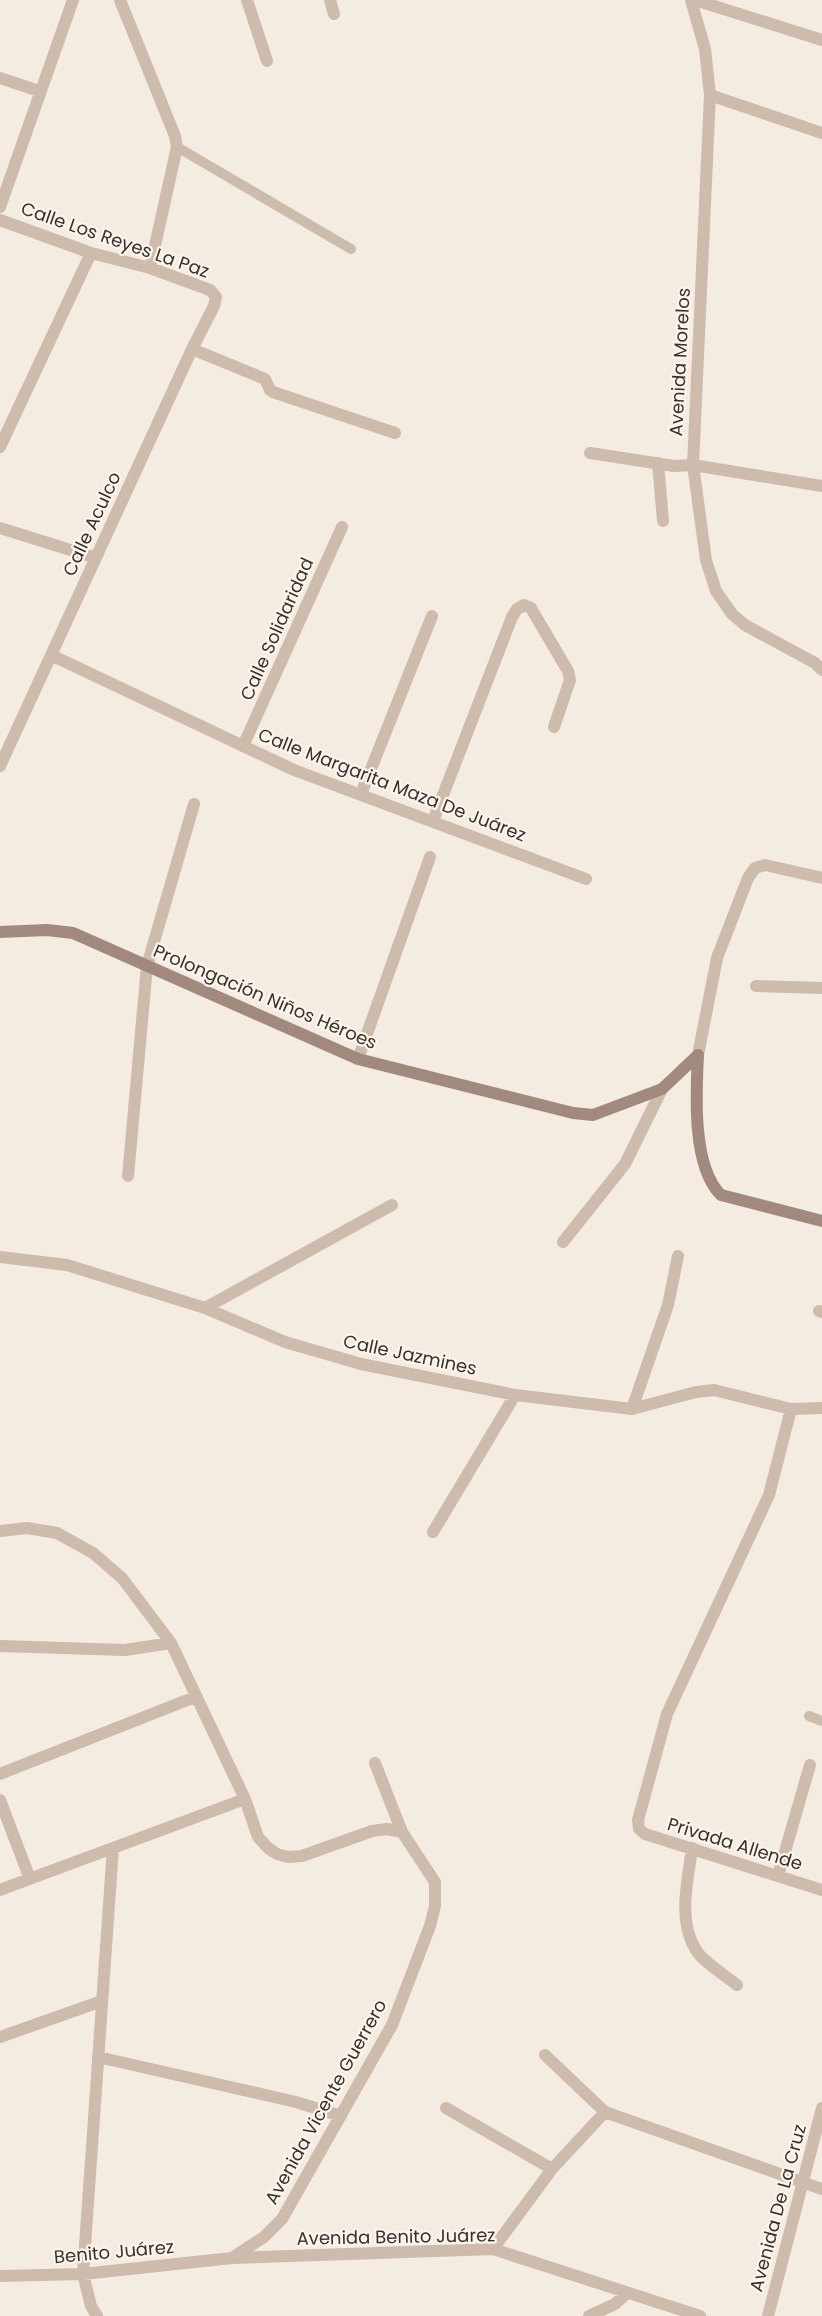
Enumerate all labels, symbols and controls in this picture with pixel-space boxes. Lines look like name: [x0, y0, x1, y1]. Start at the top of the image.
street label: Calle Los Reyes La Paz: [18, 196, 213, 283]
street label: Avenida Morelos: [663, 287, 696, 437]
street label: Calle Aculco: [56, 468, 127, 580]
street label: Calle Solidaridad: [234, 553, 319, 704]
street label: Calle Margarita Maza De Juárez: [255, 722, 530, 847]
street label: Prolongación Niños Héroes: [150, 938, 381, 1055]
street label: Calle Jazmines: [341, 1328, 479, 1381]
street label: Privada Allende: [665, 1811, 806, 1876]
street label: Avenida Vicente Guerrero: [259, 1995, 392, 2209]
street label: Avenida De La Cruz: [743, 2121, 812, 2294]
street label: Avenida Benito Juárez: [296, 2222, 496, 2251]
street label: Benito Juárez: [53, 2234, 175, 2269]

